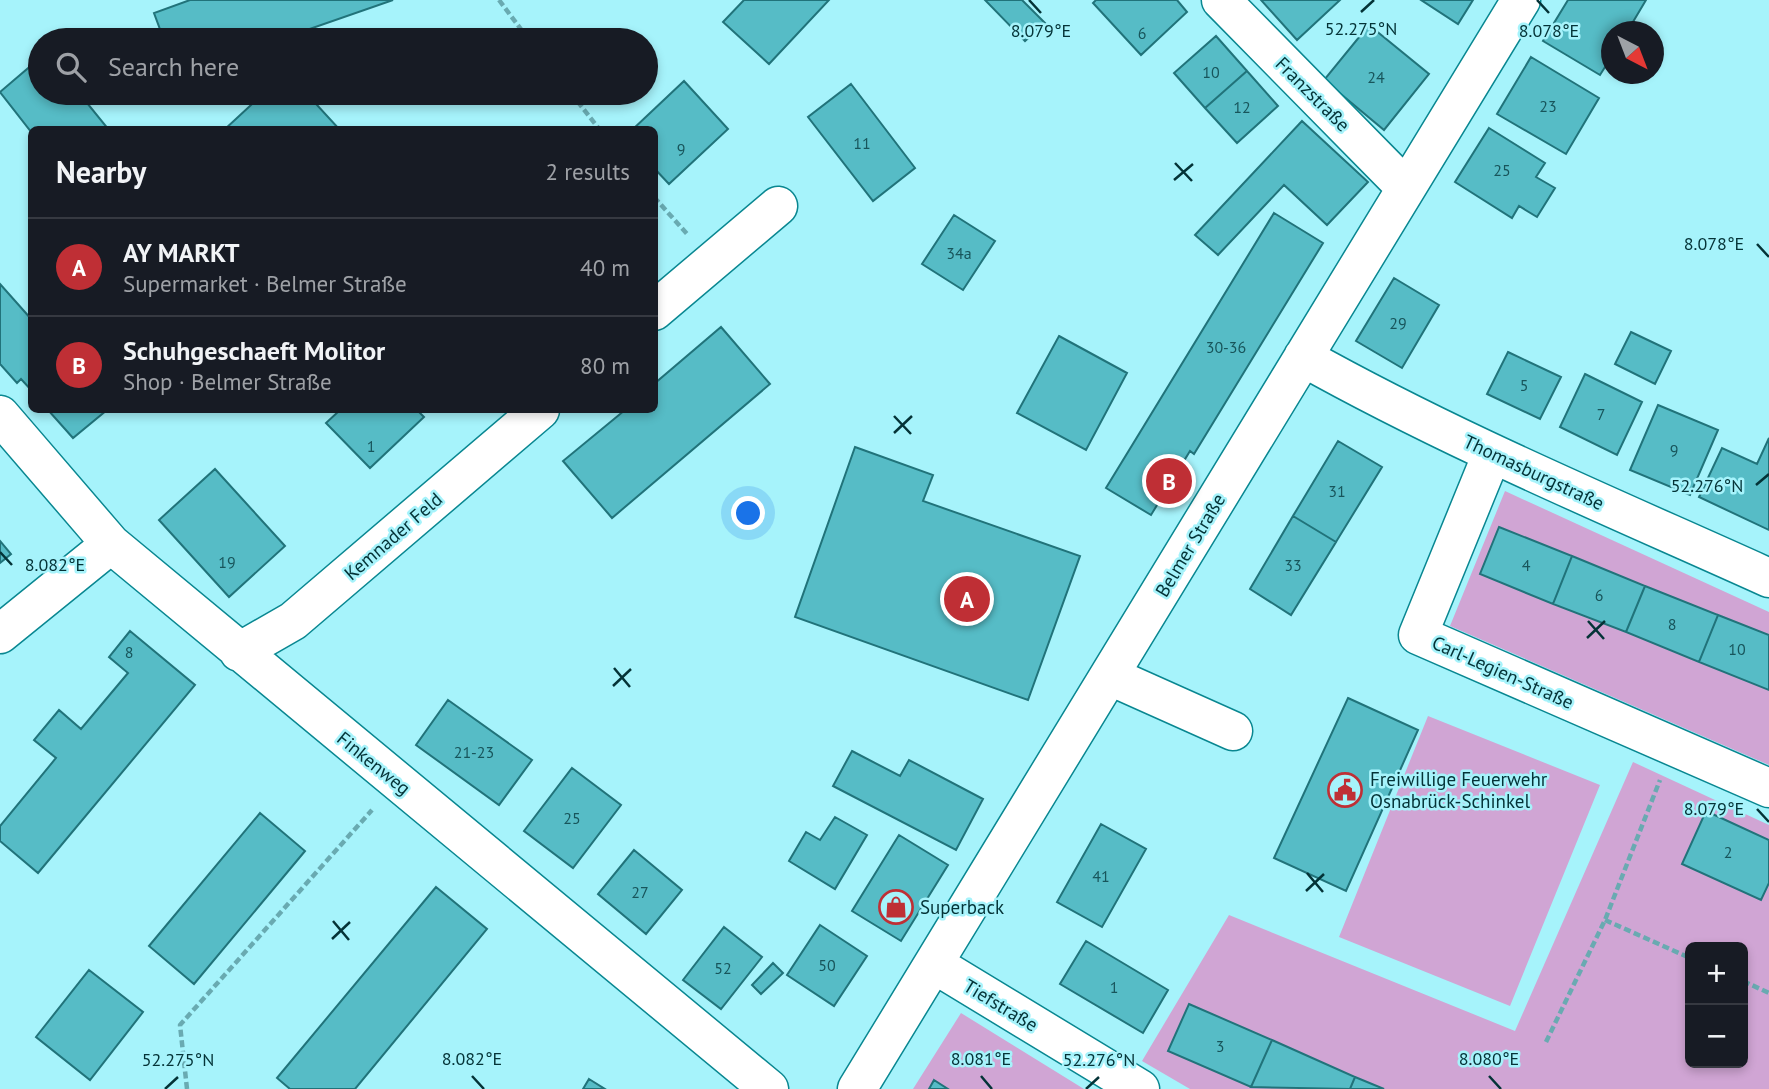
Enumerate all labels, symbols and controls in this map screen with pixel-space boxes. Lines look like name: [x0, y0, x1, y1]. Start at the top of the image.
text: 52.275°N: [1325, 17, 1397, 40]
text: 8.079°E: [1011, 19, 1071, 42]
text: 8.078°E: [1519, 19, 1579, 42]
north arrow: [1601, 21, 1664, 84]
house number: 6: [1138, 23, 1146, 43]
search box: [28, 28, 658, 105]
icon: search: [52, 48, 90, 86]
text: Search here: [108, 50, 239, 83]
street label: Franzstraße: [1271, 52, 1355, 136]
house number: 10: [1202, 62, 1220, 82]
house number: 24: [1367, 67, 1385, 87]
house number: 23: [1539, 96, 1557, 116]
house number: 12: [1233, 97, 1251, 117]
house number: 11: [853, 133, 871, 153]
house number: 9: [677, 139, 685, 159]
text: Nearby: [56, 152, 146, 191]
text: 2 results: [546, 157, 630, 186]
house number: 25: [1493, 160, 1511, 180]
text: 8.078°E: [1684, 232, 1744, 255]
text: AY MARKT: [123, 236, 240, 269]
house number: 34a: [946, 243, 972, 263]
text: A: [72, 253, 86, 282]
text: 40 m: [580, 253, 630, 282]
text: Supermarket · Belmer Straße: [123, 269, 407, 298]
house number: 29: [1389, 313, 1407, 333]
text: Schuhgeschaeft Molitor: [123, 334, 385, 367]
house number: 30-36: [1206, 337, 1246, 357]
text: B: [72, 351, 86, 380]
text: 80 m: [580, 351, 630, 380]
text: Shop · Belmer Straße: [123, 367, 332, 396]
house number: 5: [1520, 375, 1528, 395]
house number: 7: [1597, 404, 1605, 424]
street label: Thomasburgstraße: [1460, 429, 1608, 515]
house number: 1: [367, 436, 375, 456]
house number: 9: [1670, 440, 1678, 460]
pin: B: [1146, 455, 1192, 507]
text: 52.276°N: [1671, 474, 1743, 497]
house number: 31: [1328, 481, 1346, 501]
street label: Kemnader Feld: [339, 487, 447, 585]
street label: Belmer Straße: [1150, 489, 1230, 601]
your location: [731, 496, 765, 530]
house number: 19: [218, 552, 236, 572]
text: 8.082°E: [25, 553, 85, 576]
house number: 33: [1284, 555, 1302, 575]
house number: 4: [1522, 555, 1531, 575]
pin: A: [944, 573, 990, 625]
house number: 6: [1595, 585, 1603, 605]
house number: 8: [1668, 614, 1676, 634]
street label: Carl-Legien-Straße: [1428, 630, 1578, 714]
house number: 10: [1728, 639, 1746, 659]
house number: 8: [125, 642, 133, 662]
street label: Finkenweg: [332, 726, 416, 800]
house number: 21-23: [454, 742, 494, 762]
place label: Freiwillige Feuerwehr Osnabrück-Schinkel: [1370, 767, 1548, 813]
public building icon: Freiwillige Feuerwehr Osnabrück-Schinkel: [1326, 771, 1364, 809]
text: 8.079°E: [1684, 797, 1744, 820]
house number: 25: [563, 808, 581, 828]
house number: 2: [1724, 842, 1732, 862]
house number: 41: [1092, 866, 1110, 886]
house number: 27: [631, 882, 649, 902]
shop icon: Superback: [877, 888, 915, 926]
place label: Superback: [920, 895, 1004, 919]
map controls: [1685, 942, 1748, 1068]
button: +: [1685, 942, 1748, 1005]
house number: 50: [818, 955, 836, 975]
house number: 52: [714, 958, 732, 978]
street label: Tiefstraße: [959, 973, 1043, 1037]
house number: 1: [1110, 977, 1118, 997]
button: −: [1685, 1005, 1748, 1068]
house number: 3: [1216, 1036, 1224, 1056]
text: 8.082°E: [442, 1047, 502, 1070]
text: 8.081°E: [951, 1047, 1011, 1070]
text: 8.080°E: [1459, 1047, 1519, 1070]
text: 52.275°N: [142, 1048, 214, 1071]
text: 52.276°N: [1063, 1048, 1135, 1071]

